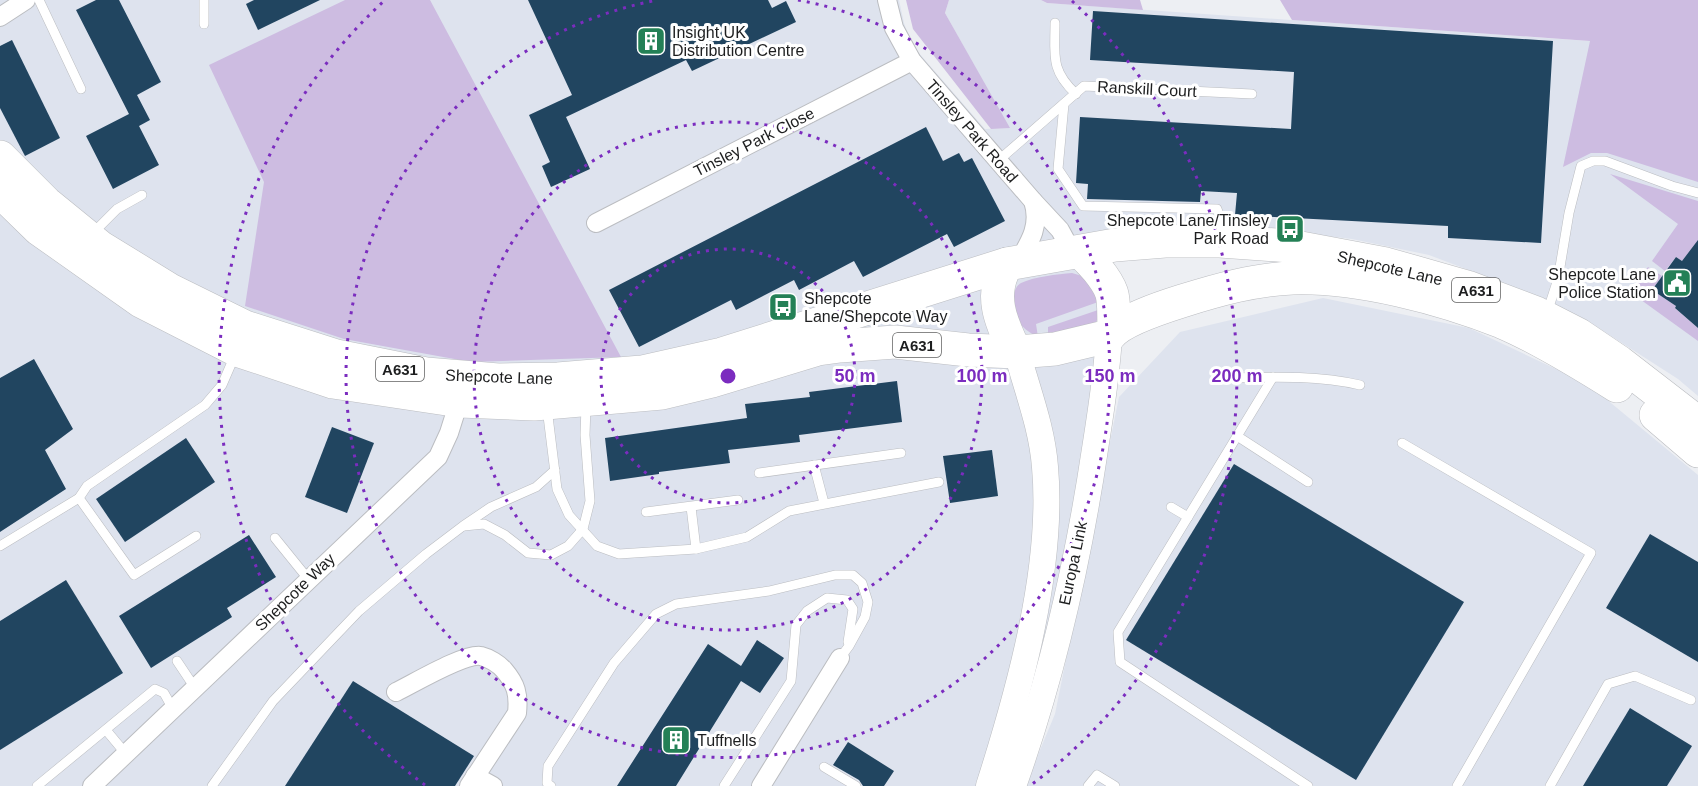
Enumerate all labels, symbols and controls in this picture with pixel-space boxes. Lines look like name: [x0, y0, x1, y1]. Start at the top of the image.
place label: Insight UK Distribution Centre: [672, 24, 805, 59]
building icon: Insight UK Distribution Centre: [635, 25, 667, 57]
street label: Tinsley Park Road: [923, 76, 1021, 186]
street label: Ranskill Court: [1097, 78, 1198, 100]
street label: Tinsley Park Close: [691, 104, 817, 180]
place label: Shepcote Lane/Tinsley Park Road: [1107, 212, 1269, 247]
bus stop icon: Shepcote Lane/Tinsley Park Road: [1274, 213, 1306, 245]
street label: Shepcote Lane: [1336, 248, 1444, 288]
place label: Shepcote Lane Police Station: [1548, 266, 1656, 301]
public building icon: Shepcote Lane Police Station: [1661, 267, 1693, 299]
road number: A631: [1452, 278, 1500, 302]
place label: Shepcote Lane/Shepcote Way: [804, 290, 948, 325]
bus stop icon: Shepcote Lane/Shepcote Way: [767, 291, 799, 323]
road number: A631: [893, 333, 941, 357]
road number: A631: [376, 357, 424, 381]
centre of rings: [718, 366, 738, 386]
text: 50 m: [834, 366, 876, 386]
text: 100 m: [956, 366, 1008, 386]
text: 150 m: [1084, 366, 1136, 386]
text: 200 m: [1211, 366, 1263, 386]
street label: Shepcote Lane: [445, 367, 553, 387]
street label: Europa Link: [1056, 518, 1090, 607]
street label: Shepcote Way: [252, 550, 338, 634]
building icon: Tuffnells: [660, 724, 692, 756]
place label: Tuffnells: [697, 732, 757, 749]

